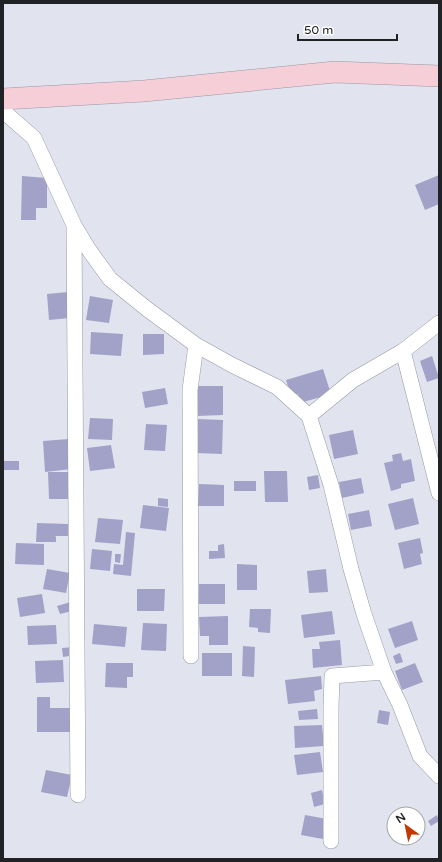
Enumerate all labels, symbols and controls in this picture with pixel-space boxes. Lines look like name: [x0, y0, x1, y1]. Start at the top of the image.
scale bar: [298, 16, 397, 42]
text: 50 m: [304, 23, 333, 37]
north arrow: [386, 806, 426, 846]
text: N: [394, 810, 408, 826]

